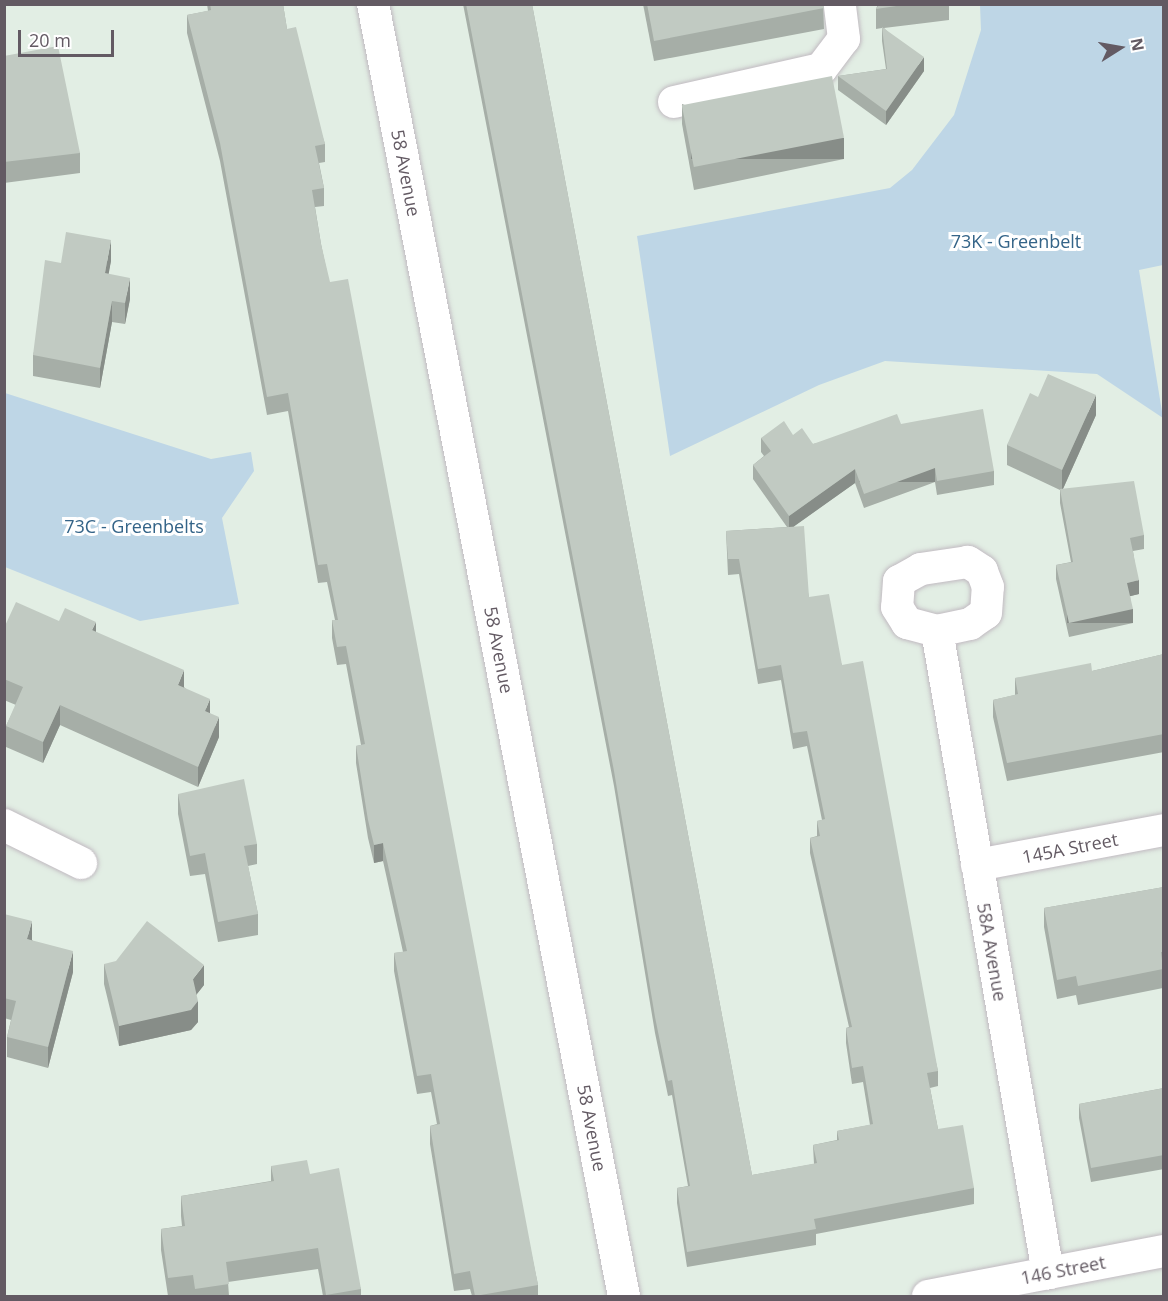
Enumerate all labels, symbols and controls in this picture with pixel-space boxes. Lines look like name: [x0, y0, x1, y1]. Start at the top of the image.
scale bar: [21, 18, 117, 56]
north arrow: [1090, 18, 1150, 78]
text: 20 m: [29, 28, 71, 52]
text: N: [1126, 36, 1150, 53]
street label: 58 Avenue: [387, 128, 425, 218]
park label: 73K - Greenbelt: [951, 230, 1081, 252]
park label: 73C - Greenbelts: [64, 515, 204, 537]
street label: 58 Avenue: [480, 605, 518, 695]
street label: 145A Street: [1020, 828, 1120, 868]
street label: 58A Avenue: [973, 901, 1011, 1003]
street label: 58 Avenue: [573, 1083, 611, 1173]
street label: 146 Street: [1019, 1251, 1107, 1289]

